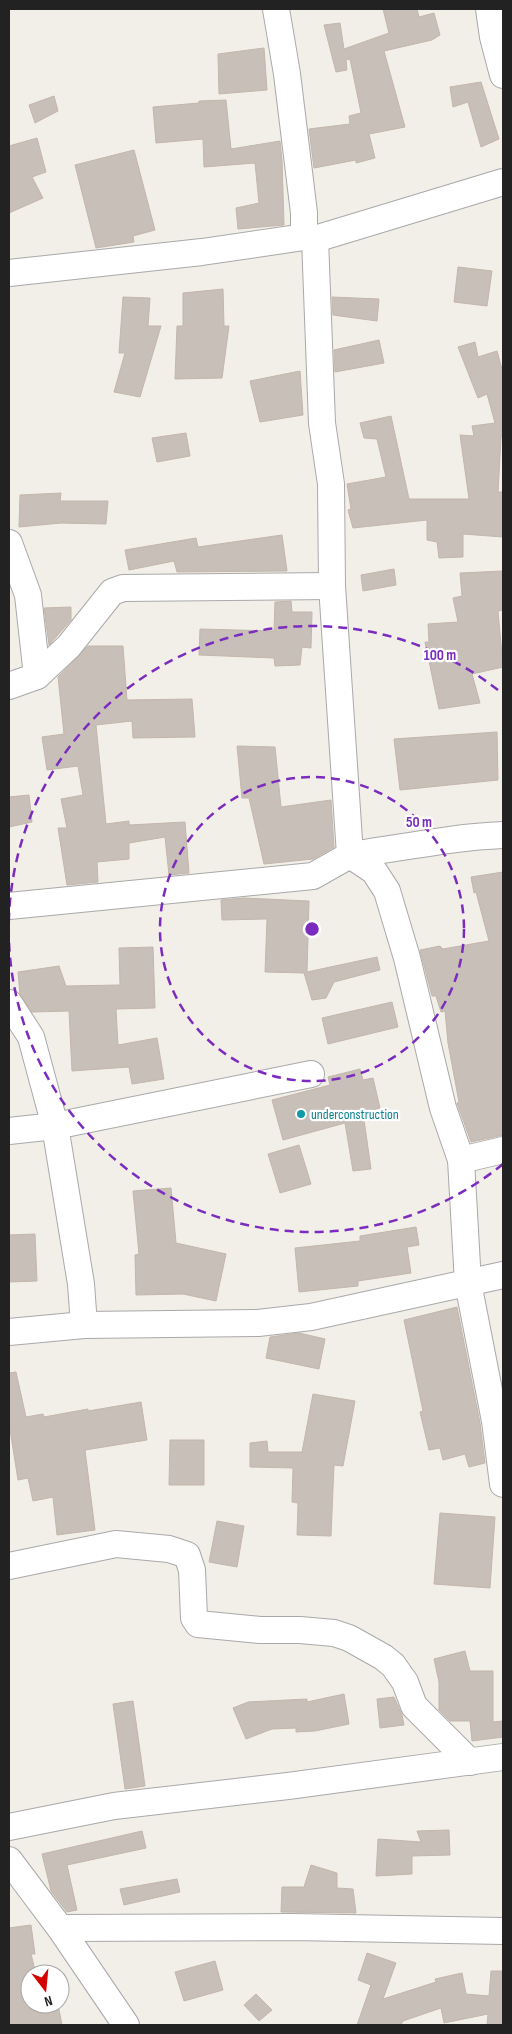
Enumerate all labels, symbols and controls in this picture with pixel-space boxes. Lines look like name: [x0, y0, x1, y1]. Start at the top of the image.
text: 100 m: [424, 646, 456, 665]
text: 50 m: [406, 813, 432, 832]
centre of rings: [303, 920, 321, 938]
place label: underconstruction: [311, 1106, 399, 1123]
marker: underconstruction: [295, 1108, 307, 1120]
north arrow: [20, 1964, 70, 2014]
text: N: [43, 1992, 54, 2010]

